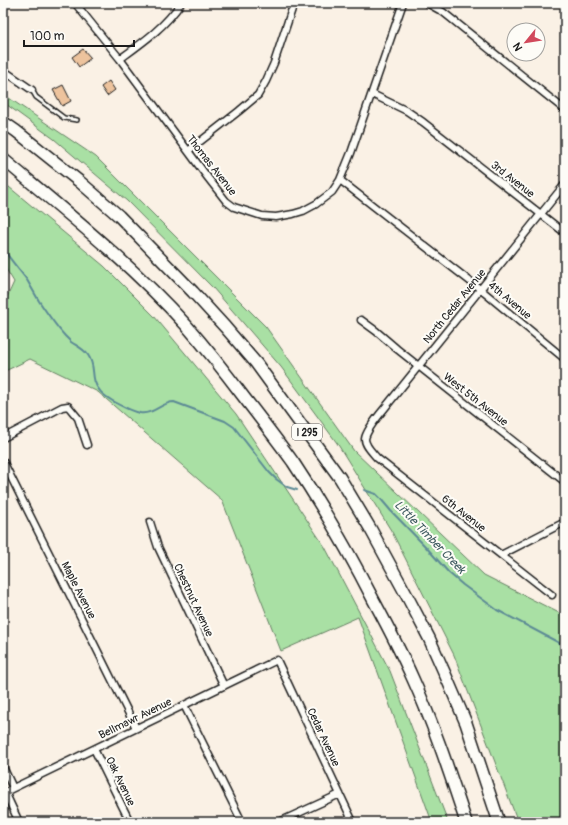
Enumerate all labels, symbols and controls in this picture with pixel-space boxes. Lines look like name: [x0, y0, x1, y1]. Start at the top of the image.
scale bar: [24, 22, 134, 48]
north arrow: [506, 22, 546, 62]
text: 100 m: [30, 29, 65, 44]
text: N: [510, 40, 525, 53]
street label: Thomas Avenue: [184, 133, 240, 198]
street label: 3rd Avenue: [488, 158, 537, 201]
street label: North Cedar Avenue: [420, 266, 489, 346]
street label: 4th Avenue: [486, 279, 534, 322]
street label: West 5th Avenue: [441, 370, 511, 429]
road number: I 295: [292, 424, 322, 440]
street label: 6th Avenue: [439, 492, 489, 535]
water label: Little Timber Creek: [391, 498, 469, 578]
street label: Maple Avenue: [59, 559, 99, 622]
street label: Chestnut Avenue: [171, 562, 216, 639]
street label: Bellmawr Avenue: [97, 695, 174, 742]
street label: Cedar Avenue: [304, 706, 343, 769]
street label: Oak Avenue: [103, 755, 138, 808]

